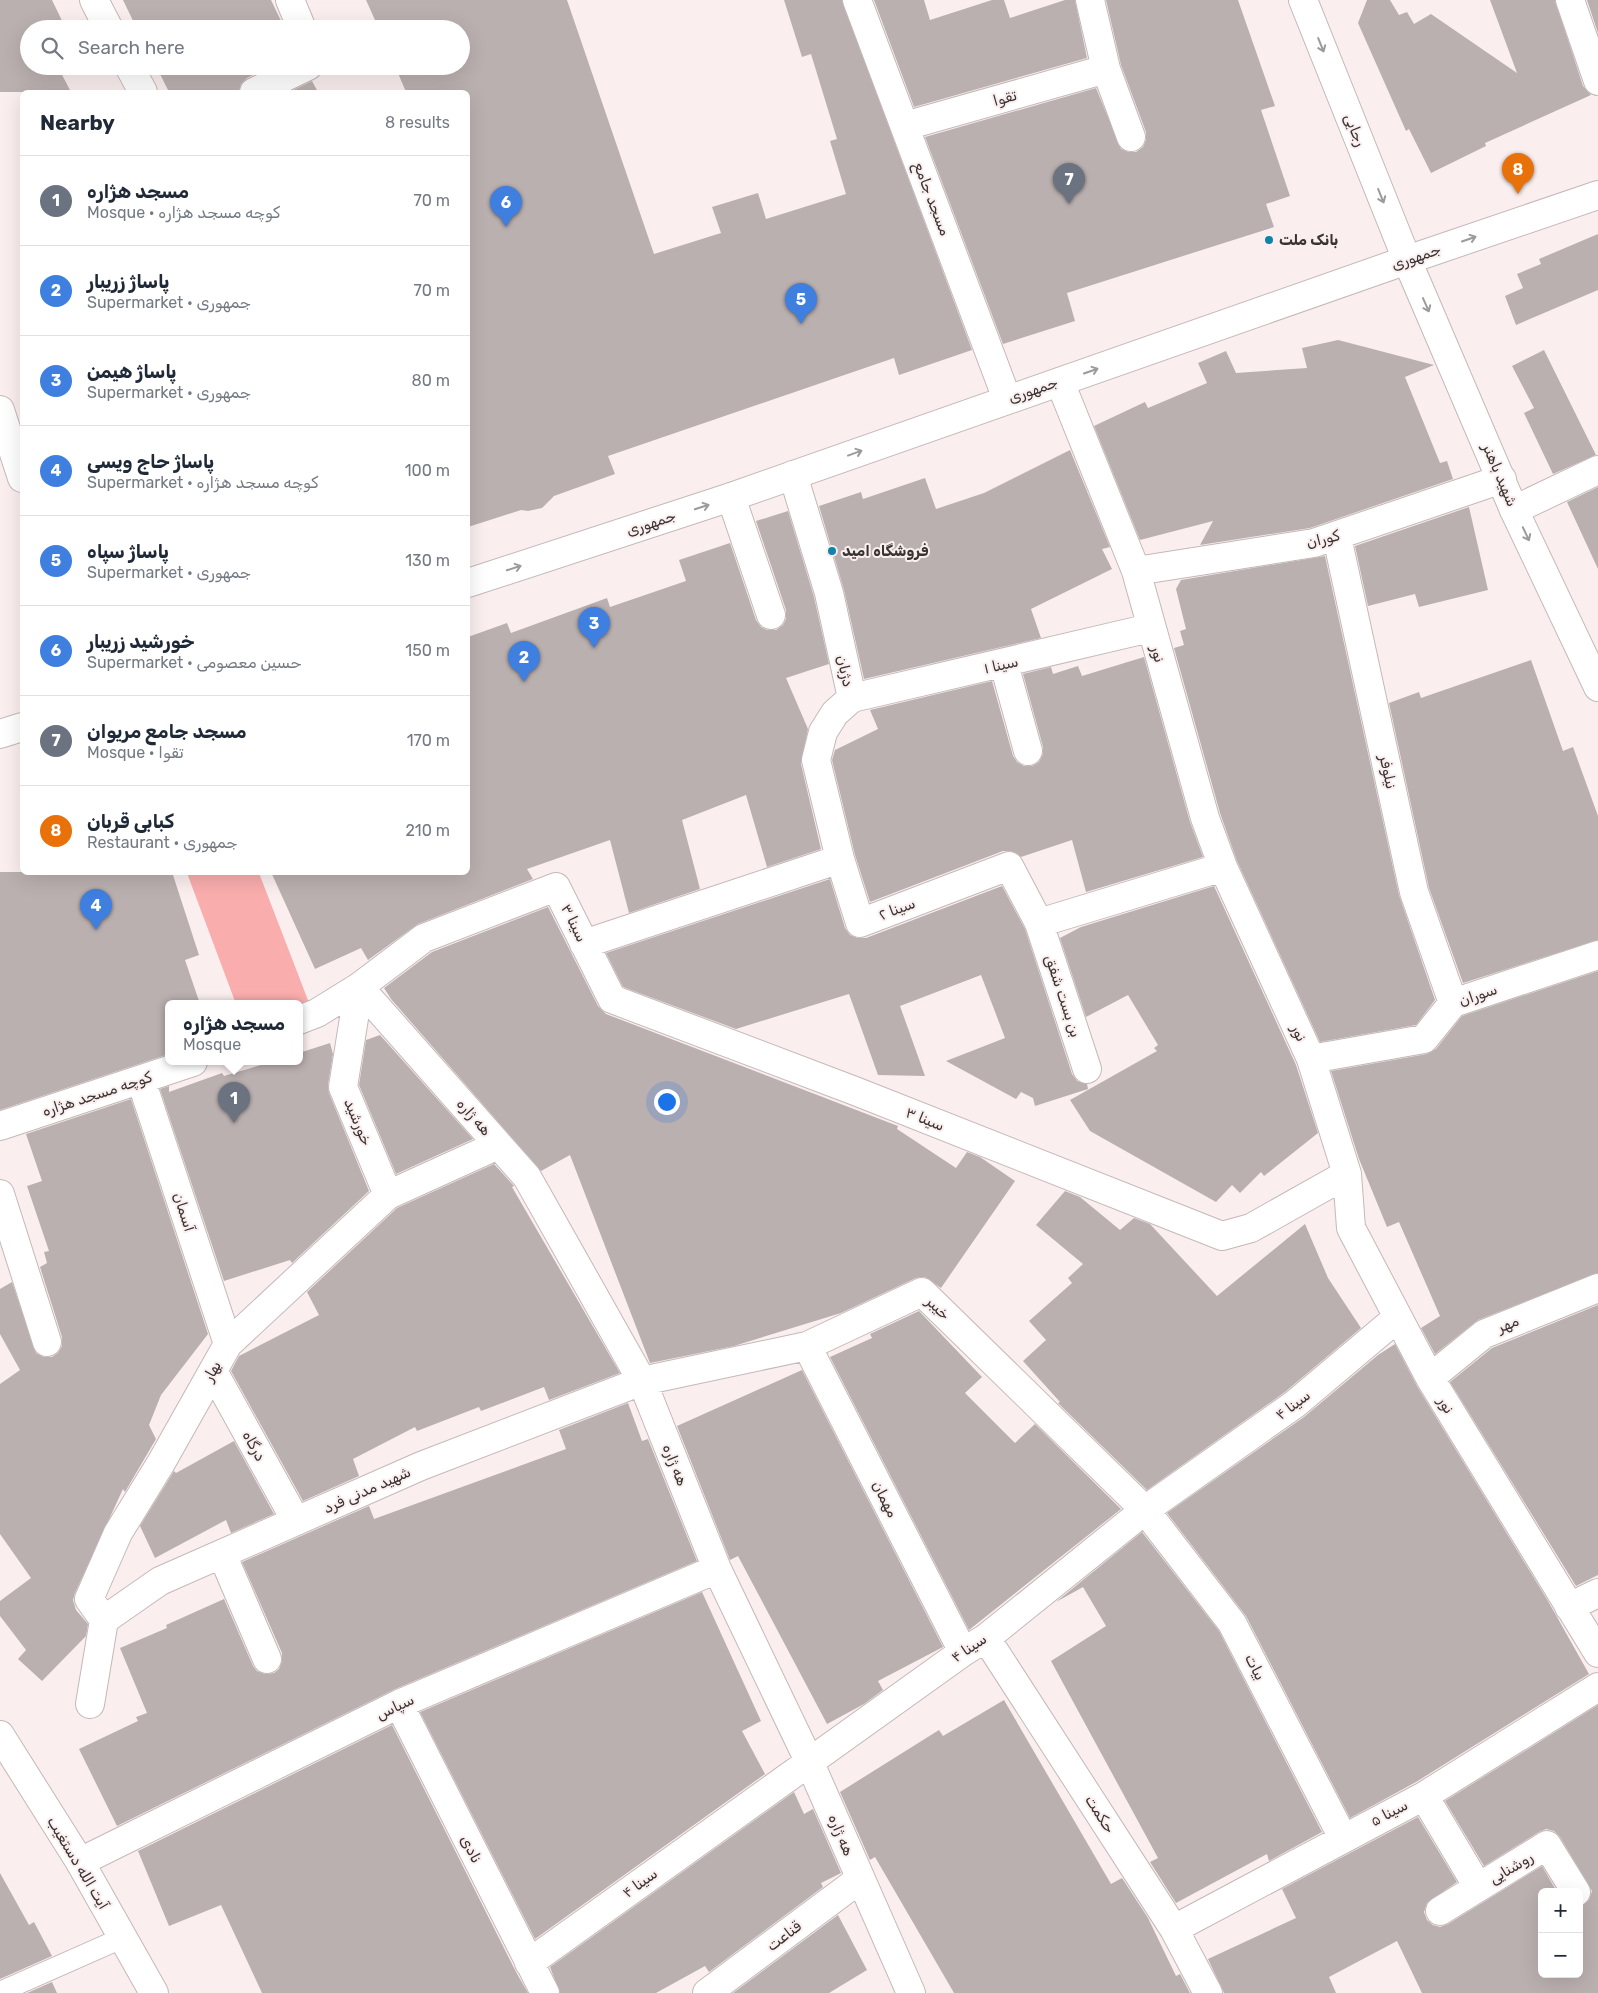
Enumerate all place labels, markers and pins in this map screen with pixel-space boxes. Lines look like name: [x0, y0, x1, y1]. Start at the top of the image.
pin: 8: [1502, 153, 1534, 194]
pin: 7: [1053, 163, 1085, 204]
pin: 6: [490, 186, 522, 227]
place label: بانک ملت: [1279, 231, 1338, 249]
marker: بانک ملت: [1263, 234, 1275, 246]
pin: 5: [785, 283, 817, 324]
place label: فروشگاه امید: [842, 542, 929, 560]
marker: فروشگاه امید: [826, 545, 838, 557]
pin: 3: [578, 607, 610, 648]
pin: 2: [508, 641, 540, 682]
pin: 4: [80, 889, 112, 930]
pin: 1: [218, 1082, 250, 1123]

